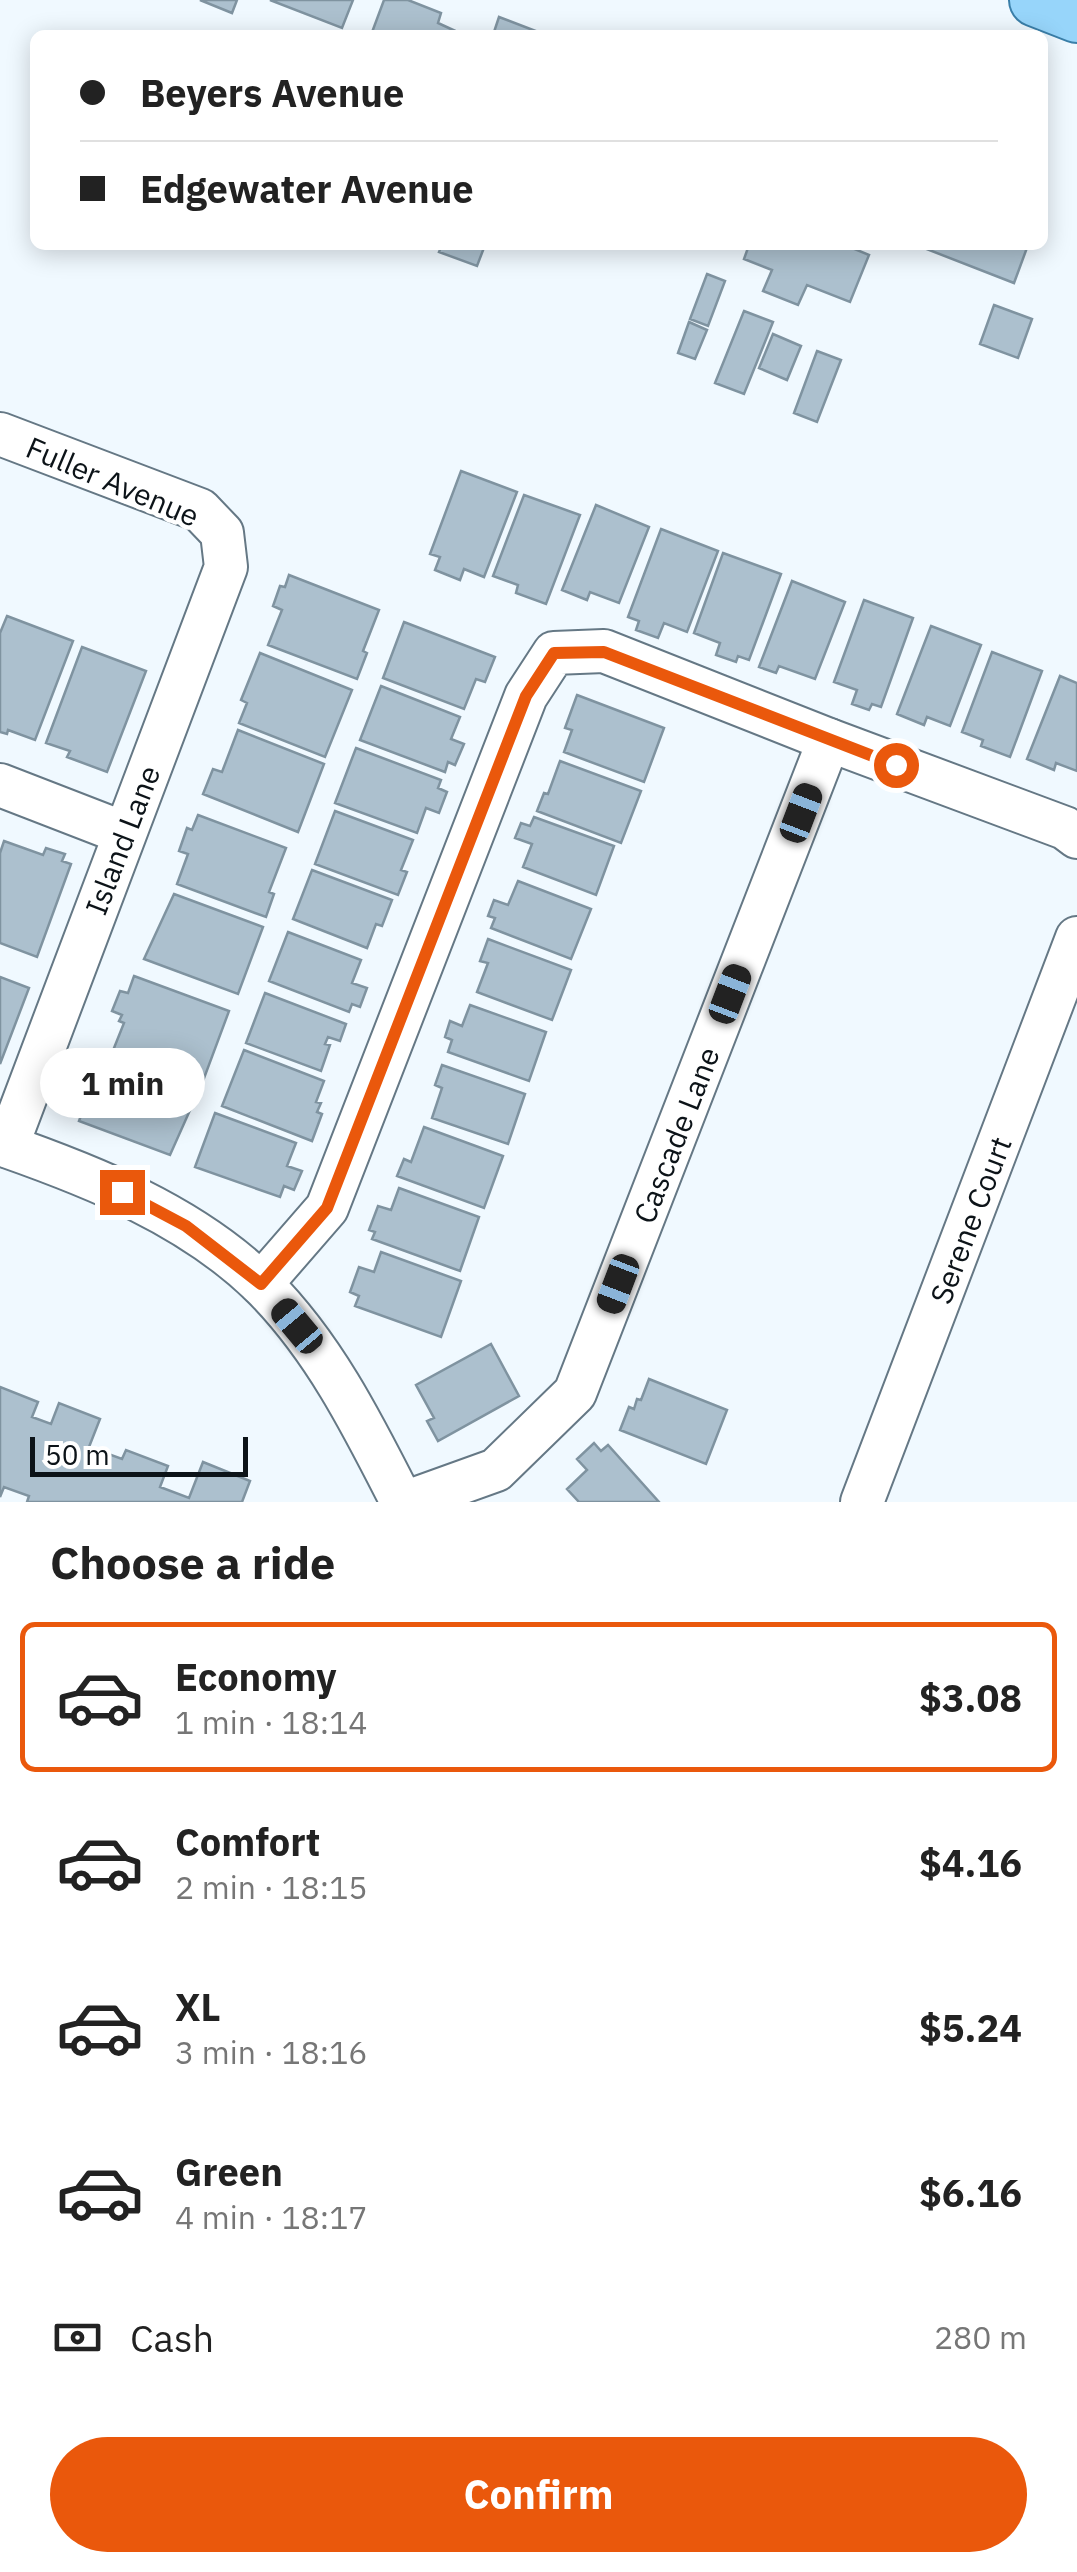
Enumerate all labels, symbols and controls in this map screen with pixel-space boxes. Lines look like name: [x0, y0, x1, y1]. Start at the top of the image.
text: Beyers Avenue: [140, 68, 404, 117]
text: Edgewater Avenue: [140, 164, 474, 213]
street label: Fuller Avenue: [21, 427, 205, 535]
route start: [874, 743, 919, 788]
street label: Island Lane: [76, 760, 168, 920]
car: [776, 780, 826, 846]
car: [705, 961, 755, 1027]
street label: Cascade Lane: [624, 1041, 727, 1228]
callout: 1 min: [39, 1047, 204, 1117]
text: 1 min: [81, 1062, 164, 1104]
street label: Serene Court: [920, 1131, 1019, 1309]
route end: [100, 1170, 145, 1215]
car: [593, 1251, 643, 1317]
car: [266, 1293, 328, 1359]
scale bar: [30, 1432, 248, 1476]
text: 50 m: [45, 1436, 110, 1473]
text: Choose a ride: [50, 1533, 335, 1591]
icon: car: [55, 1652, 145, 1742]
text: Economy: [175, 1652, 337, 1701]
text: $3.08: [919, 1673, 1022, 1722]
text: 1 min · 18:14: [175, 1701, 368, 1743]
icon: car: [55, 1817, 145, 1907]
text: Comfort: [175, 1817, 320, 1866]
text: $4.16: [919, 1838, 1022, 1887]
text: 2 min · 18:15: [175, 1866, 368, 1908]
icon: car: [55, 1982, 145, 2072]
text: XL: [175, 1982, 221, 2031]
text: $5.24: [919, 2003, 1022, 2052]
text: 3 min · 18:16: [175, 2031, 368, 2073]
icon: car: [55, 2147, 145, 2237]
text: Green: [175, 2147, 283, 2196]
text: $6.16: [919, 2168, 1022, 2217]
text: 4 min · 18:17: [175, 2196, 368, 2238]
icon: cash: [50, 2310, 105, 2365]
text: Cash: [130, 2313, 214, 2362]
text: 280 m: [934, 2316, 1027, 2358]
button: Confirm: [50, 2437, 1027, 2552]

